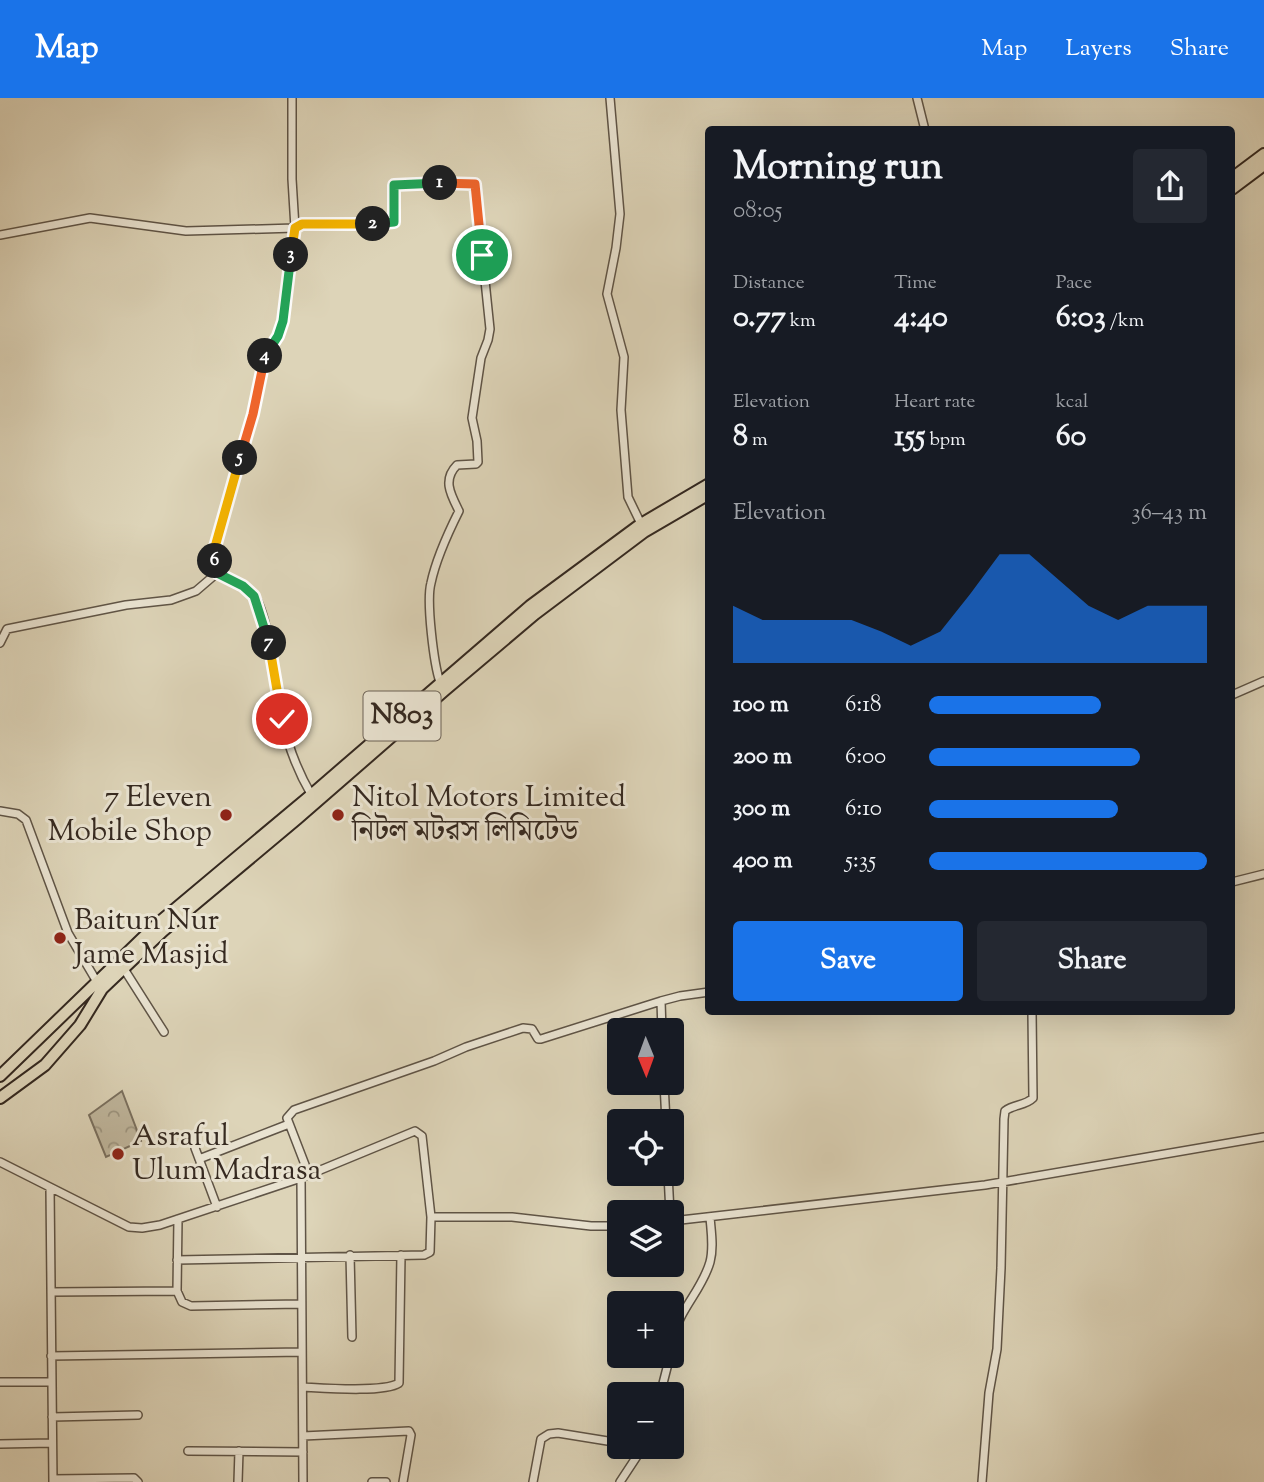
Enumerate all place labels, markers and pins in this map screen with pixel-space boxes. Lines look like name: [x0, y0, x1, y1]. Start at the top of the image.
pin: 1: [422, 166, 458, 200]
pin: 2: [356, 206, 390, 242]
pin: [452, 225, 512, 285]
pin: 3: [274, 238, 308, 272]
pin: 4: [247, 338, 282, 374]
pin: 5: [222, 440, 258, 476]
pin: 6: [198, 544, 232, 578]
pin: 7: [252, 626, 286, 660]
pin: [252, 689, 312, 749]
place label: 7 Eleven Mobile Shop: [47, 777, 212, 854]
place label: Nitol Motors Limited নিটল মটরস লিমিটেড: [351, 777, 626, 854]
marker: 7 Eleven Mobile Shop: [218, 807, 234, 823]
marker: Nitol Motors Limited নিটল মটরস লিমিটেড: [330, 807, 346, 823]
place label: Baitun Nur Jame Masjid: [72, 900, 228, 977]
marker: Baitun Nur Jame Masjid: [52, 930, 68, 946]
place label: Asraful Ulum Madrasa: [132, 1116, 321, 1193]
marker: Asraful Ulum Madrasa: [110, 1146, 126, 1162]

